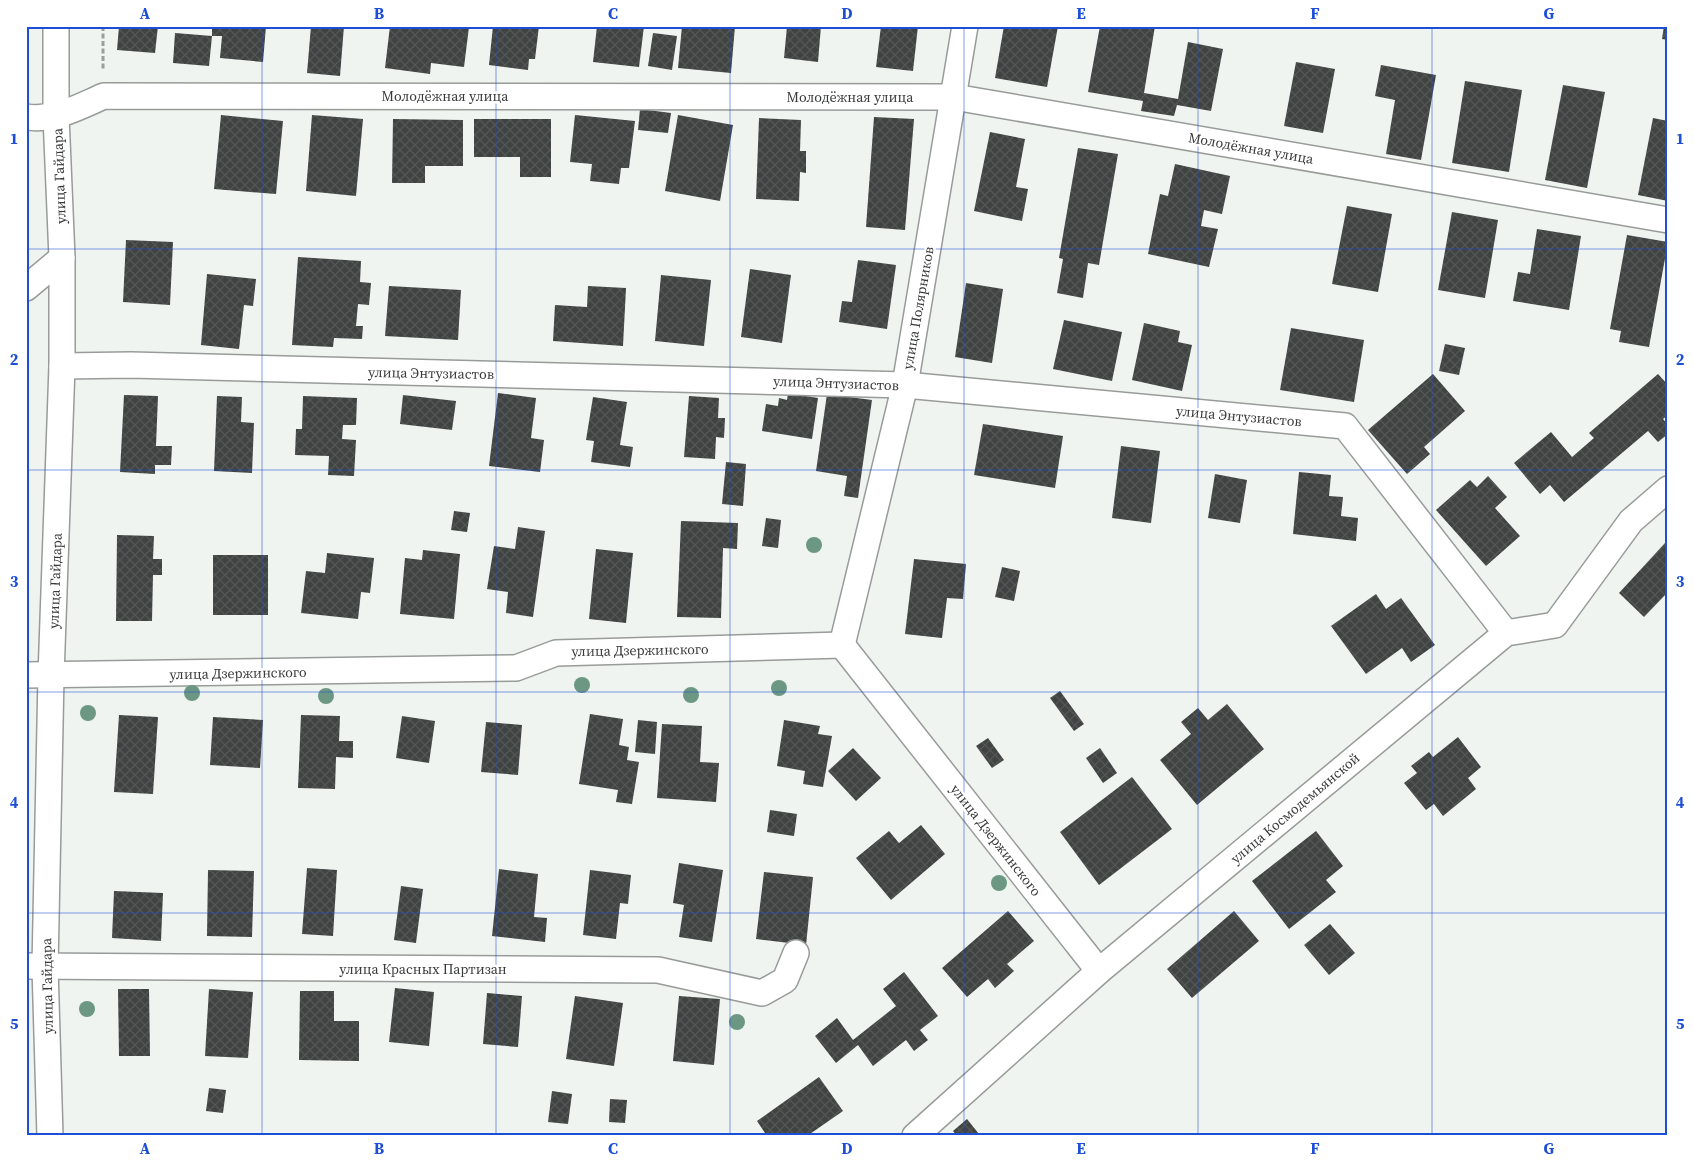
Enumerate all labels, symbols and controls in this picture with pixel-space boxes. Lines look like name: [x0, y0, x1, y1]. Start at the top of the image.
text: A: [140, 2, 151, 24]
text: B: [374, 2, 385, 24]
text: C: [608, 2, 618, 24]
text: D: [841, 2, 853, 24]
text: E: [1076, 2, 1086, 24]
text: F: [1310, 2, 1320, 24]
text: G: [1544, 2, 1555, 24]
street label: Молодёжная улица: [382, 86, 509, 106]
street label: Молодёжная улица: [787, 87, 914, 107]
text: 1: [10, 127, 18, 149]
street label: улица Гайдара: [47, 127, 71, 224]
street label: Молодёжная улица: [1187, 127, 1316, 169]
text: 1: [1676, 127, 1684, 149]
street label: улица Полярников: [897, 245, 939, 371]
text: 2: [10, 348, 19, 370]
text: 2: [1676, 348, 1685, 370]
street label: улица Энтузиастов: [368, 362, 494, 384]
street label: улица Энтузиастов: [773, 371, 899, 395]
street label: улица Энтузиастов: [1175, 401, 1303, 431]
street label: улица Гайдара: [43, 532, 67, 629]
text: 3: [10, 570, 19, 592]
text: 3: [1676, 570, 1685, 592]
street label: улица Дзержинского: [571, 639, 709, 661]
street label: улица Дзержинского: [169, 662, 307, 684]
street label: улица Космодемьянской: [1226, 748, 1364, 868]
street label: улица Дзержинского: [946, 780, 1046, 901]
text: 4: [10, 791, 19, 813]
text: 4: [1676, 791, 1685, 813]
street label: улица Гайдара: [36, 937, 58, 1034]
street label: улица Красных Партизан: [339, 959, 507, 979]
text: 5: [10, 1012, 19, 1034]
text: 5: [1676, 1012, 1685, 1034]
text: A: [140, 1137, 151, 1159]
text: B: [374, 1137, 385, 1159]
text: C: [608, 1137, 618, 1159]
text: D: [841, 1137, 853, 1159]
text: E: [1076, 1137, 1086, 1159]
text: F: [1310, 1137, 1320, 1159]
text: G: [1544, 1137, 1555, 1159]

